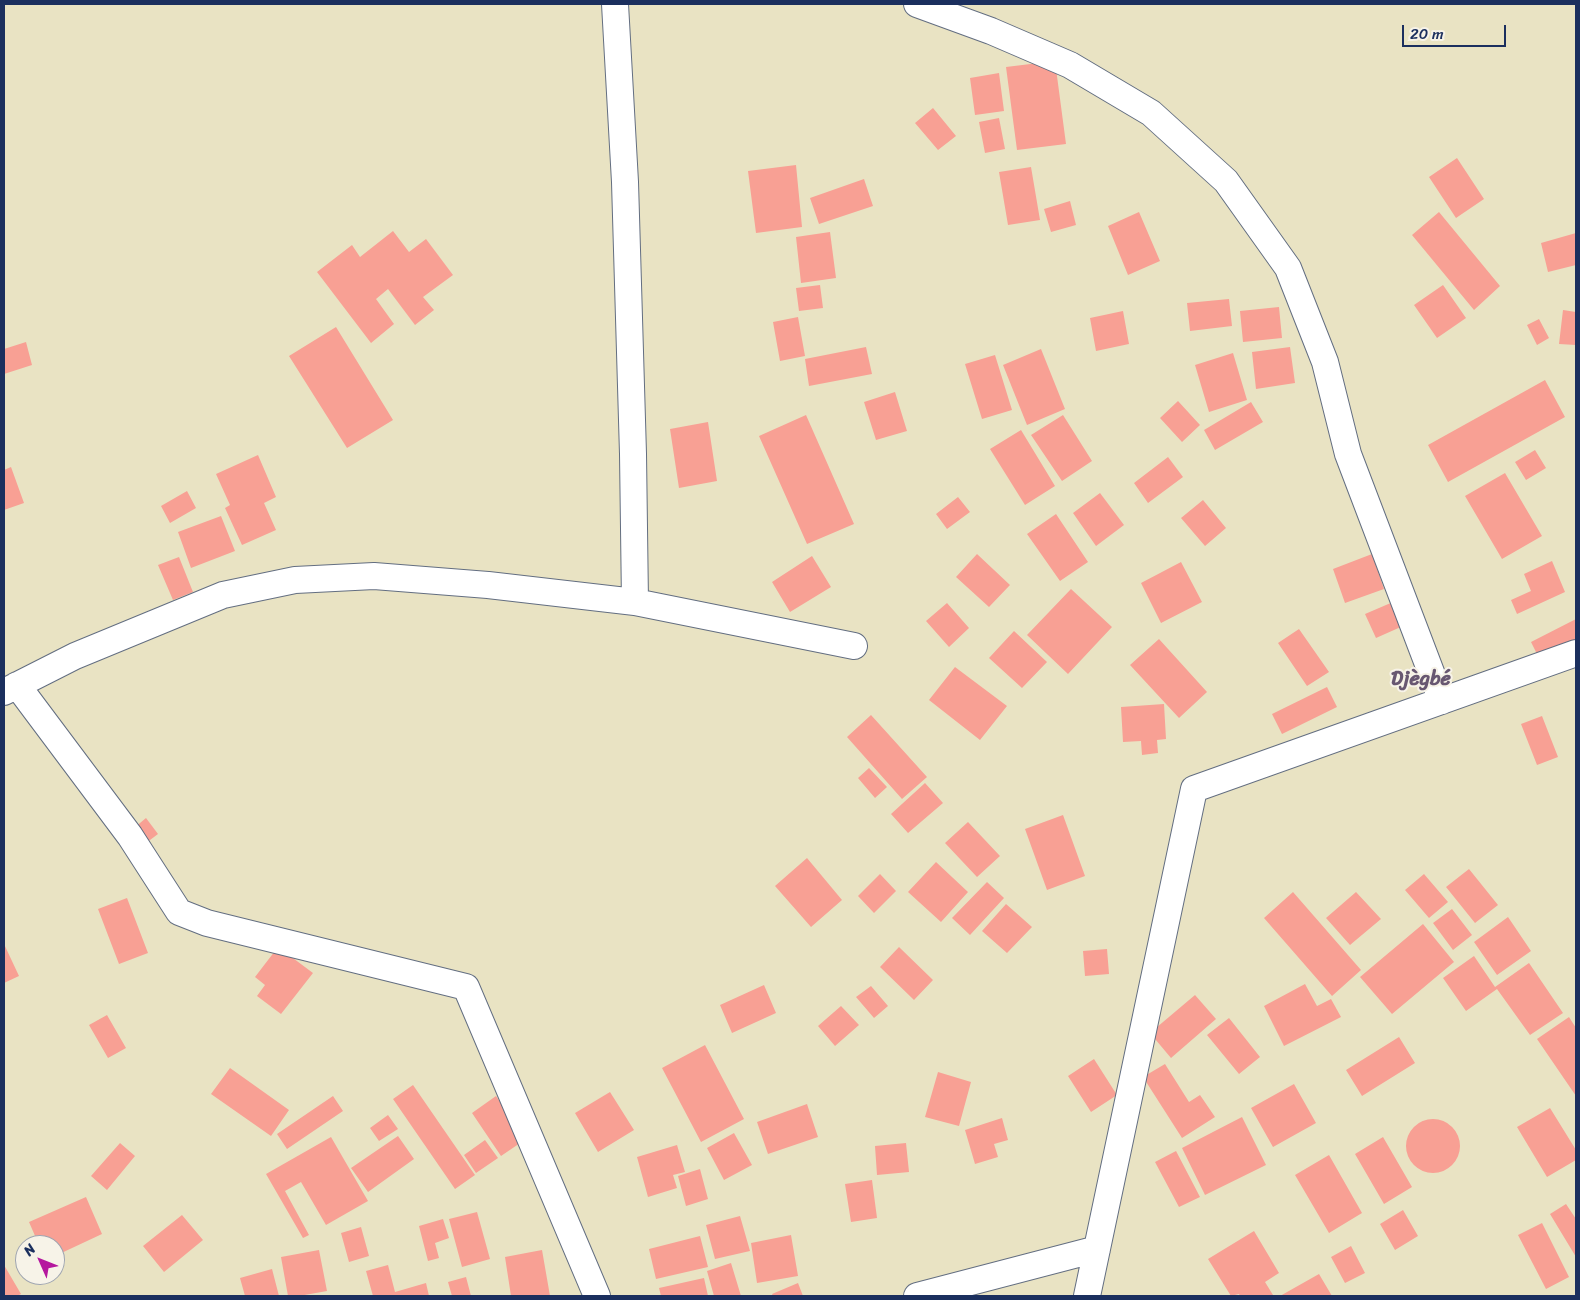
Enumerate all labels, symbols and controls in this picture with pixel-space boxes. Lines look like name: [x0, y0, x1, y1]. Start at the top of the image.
scale bar: [1405, 15, 1509, 47]
text: 20 m: [1410, 21, 1444, 47]
district label: Djègbé: [1391, 668, 1451, 692]
north arrow: [15, 1235, 65, 1285]
text: N: [17, 1238, 42, 1262]

